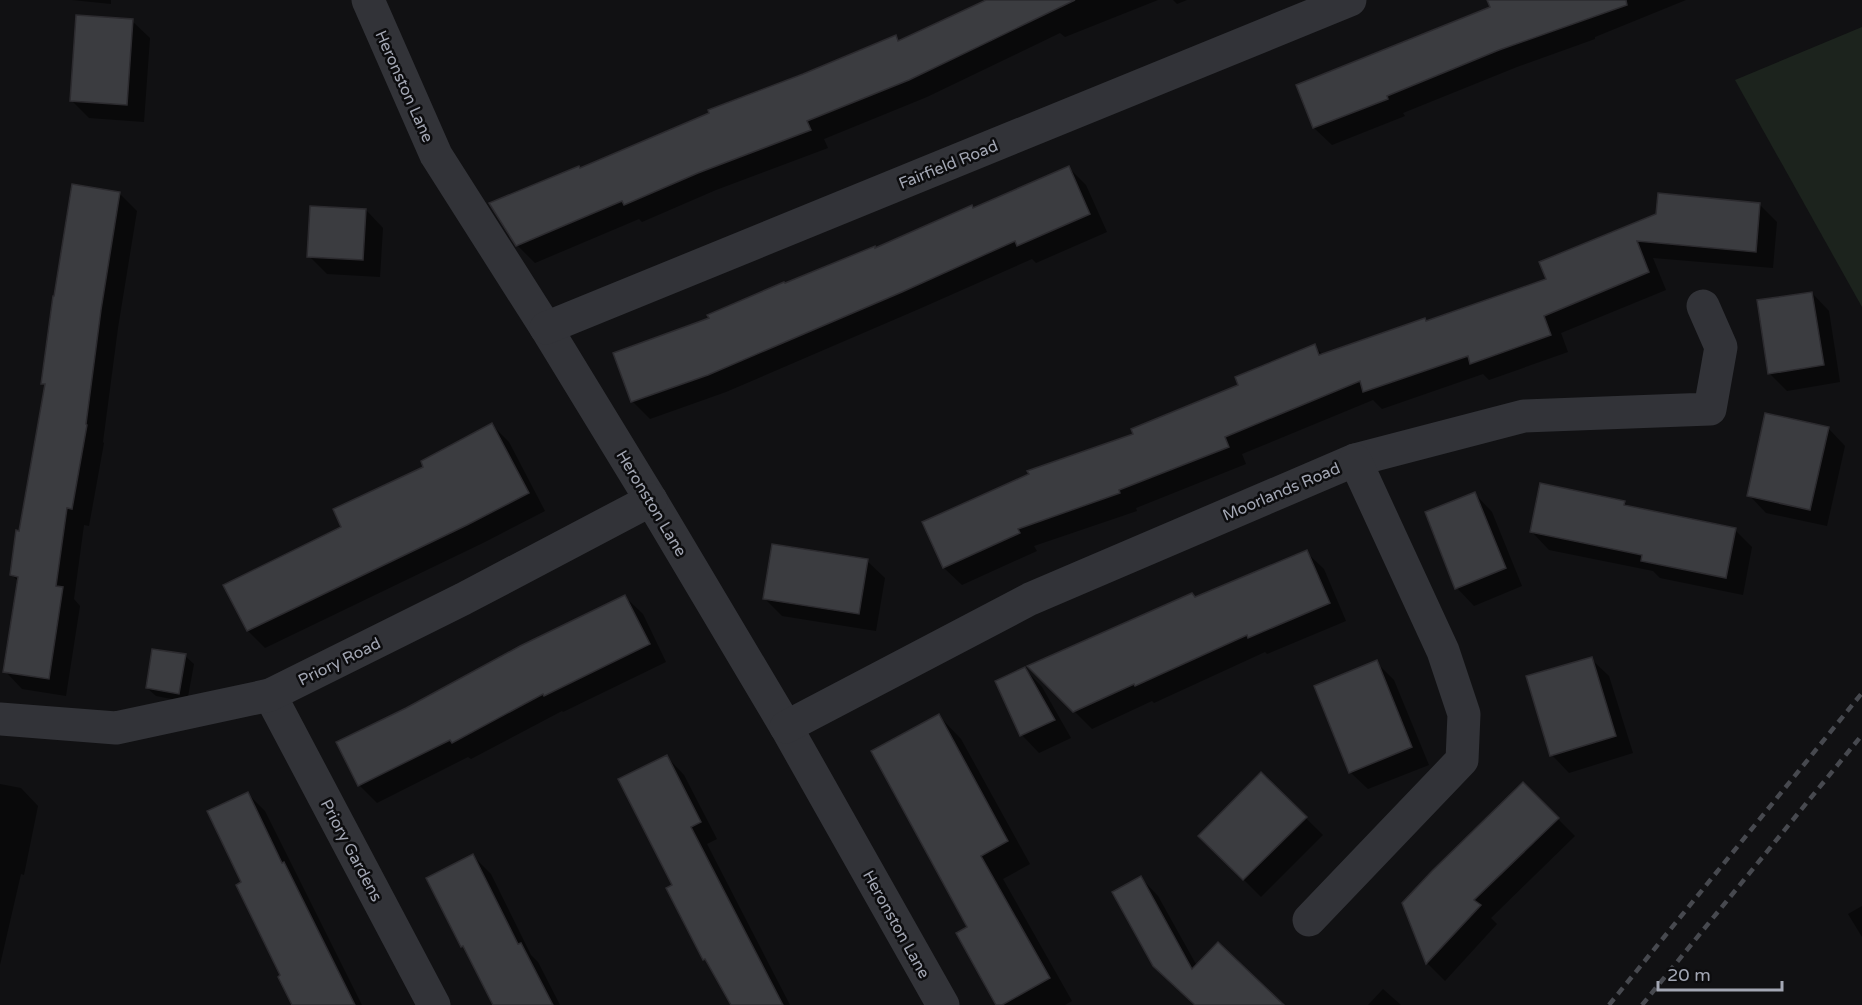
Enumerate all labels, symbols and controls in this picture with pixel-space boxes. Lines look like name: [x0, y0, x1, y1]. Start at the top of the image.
street label: Heronston Lane: [370, 27, 438, 146]
street label: Fairfield Road: [896, 136, 1001, 194]
street label: Heronston Lane: [612, 447, 691, 560]
street label: Moorlands Road: [1220, 458, 1343, 526]
street label: Priory Road: [295, 633, 384, 691]
street label: Priory Gardens: [316, 796, 386, 905]
street label: Heronston Lane: [858, 867, 934, 982]
scale bar: [1658, 954, 1782, 992]
text: 20 m: [1667, 964, 1711, 986]

